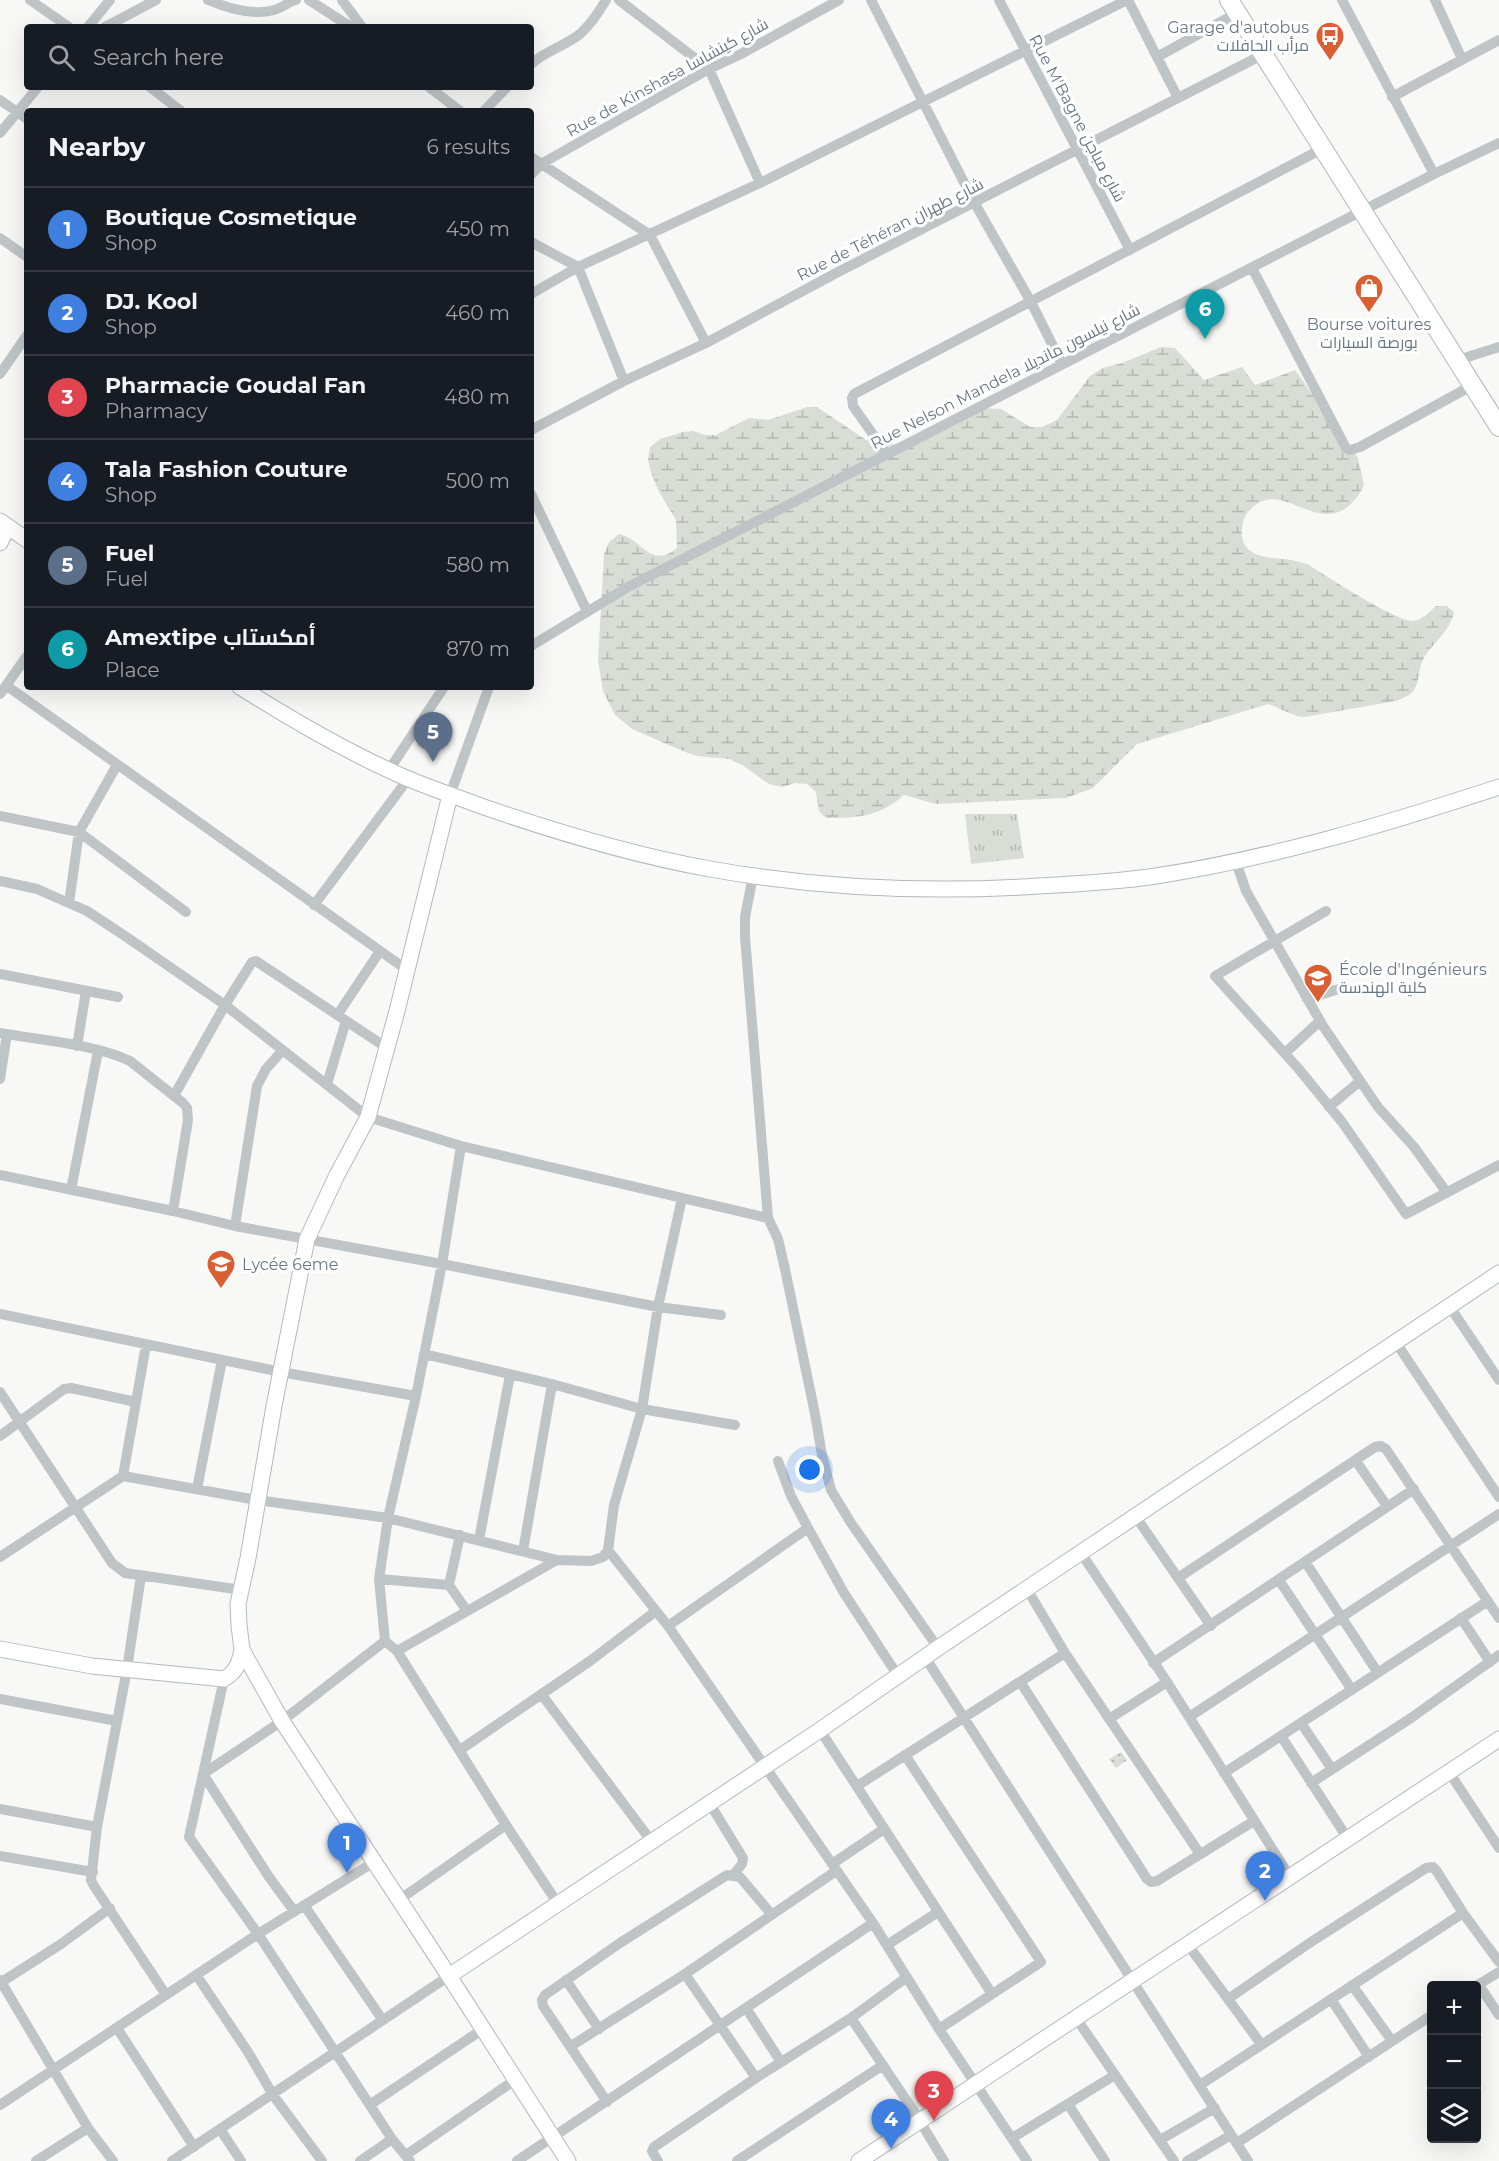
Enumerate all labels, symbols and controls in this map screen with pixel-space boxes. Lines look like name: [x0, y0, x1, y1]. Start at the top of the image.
street label: Rue de Kinshasa شارع كينشاسا: [563, 14, 772, 143]
place label: Garage d'autobus مرأب الحافلات: [1167, 18, 1309, 55]
bus stop icon: Garage d'autobus مرأب الحافلات: [1314, 20, 1346, 62]
search box: [24, 24, 534, 90]
street label: Rue M'Bagne شارع مباجن: [1024, 31, 1130, 206]
icon: search: [45, 41, 78, 74]
text: Search here: [93, 44, 224, 71]
text: Nearby: [48, 131, 145, 163]
text: 6 results: [426, 135, 510, 159]
street label: Rue de Téhéran شارع طهران: [794, 174, 988, 287]
text: Boutique Cosmetique: [105, 204, 357, 231]
text: 1: [64, 217, 71, 241]
text: 450 m: [446, 217, 510, 241]
text: Shop: [105, 231, 157, 255]
shop icon: Bourse voitures بورصة السيارات: [1353, 272, 1385, 314]
text: DJ. Kool: [105, 288, 198, 315]
pin: 6: [1186, 290, 1224, 339]
street label: Rue Nelson Mandela شارع نيلسون مانديلا: [867, 300, 1144, 455]
text: 2: [62, 301, 73, 325]
text: 460 m: [445, 301, 510, 325]
text: Shop: [105, 315, 157, 339]
place label: Bourse voitures بورصة السيارات: [1307, 315, 1431, 352]
text: Pharmacie Goudal Fan: [105, 372, 366, 399]
text: 3: [62, 385, 73, 409]
text: 480 m: [444, 385, 510, 409]
text: Pharmacy: [105, 399, 208, 423]
text: Tala Fashion Couture: [105, 456, 348, 483]
text: 4: [61, 469, 74, 493]
text: 500 m: [446, 469, 510, 493]
text: Shop: [105, 483, 157, 507]
text: Fuel: [105, 540, 154, 567]
text: 5: [62, 553, 73, 577]
text: 580 m: [446, 553, 510, 577]
text: Fuel: [105, 567, 148, 591]
text: Amextipe أمكستاب: [105, 624, 316, 651]
text: 6: [61, 637, 74, 661]
text: 870 m: [446, 637, 510, 661]
text: Place: [105, 658, 160, 682]
pin: 5: [414, 712, 452, 762]
place label: École d'Ingénieurs كلية الهندسة: [1339, 960, 1487, 998]
school or university icon: École d'Ingénieurs كلية الهندسة: [1302, 962, 1334, 1004]
school or university icon: Lycée 6eme: [205, 1248, 237, 1290]
place label: Lycée 6eme: [242, 1255, 338, 1274]
your location: [795, 1455, 824, 1484]
pin: 1: [328, 1824, 366, 1873]
pin: 2: [1246, 1852, 1284, 1901]
map controls: [1427, 1981, 1481, 2143]
button: +: [1427, 1981, 1481, 2035]
button: −: [1427, 2035, 1481, 2089]
pin: 3: [914, 2072, 954, 2121]
button: layers: [1427, 2089, 1481, 2143]
pin: 4: [872, 2100, 910, 2149]

